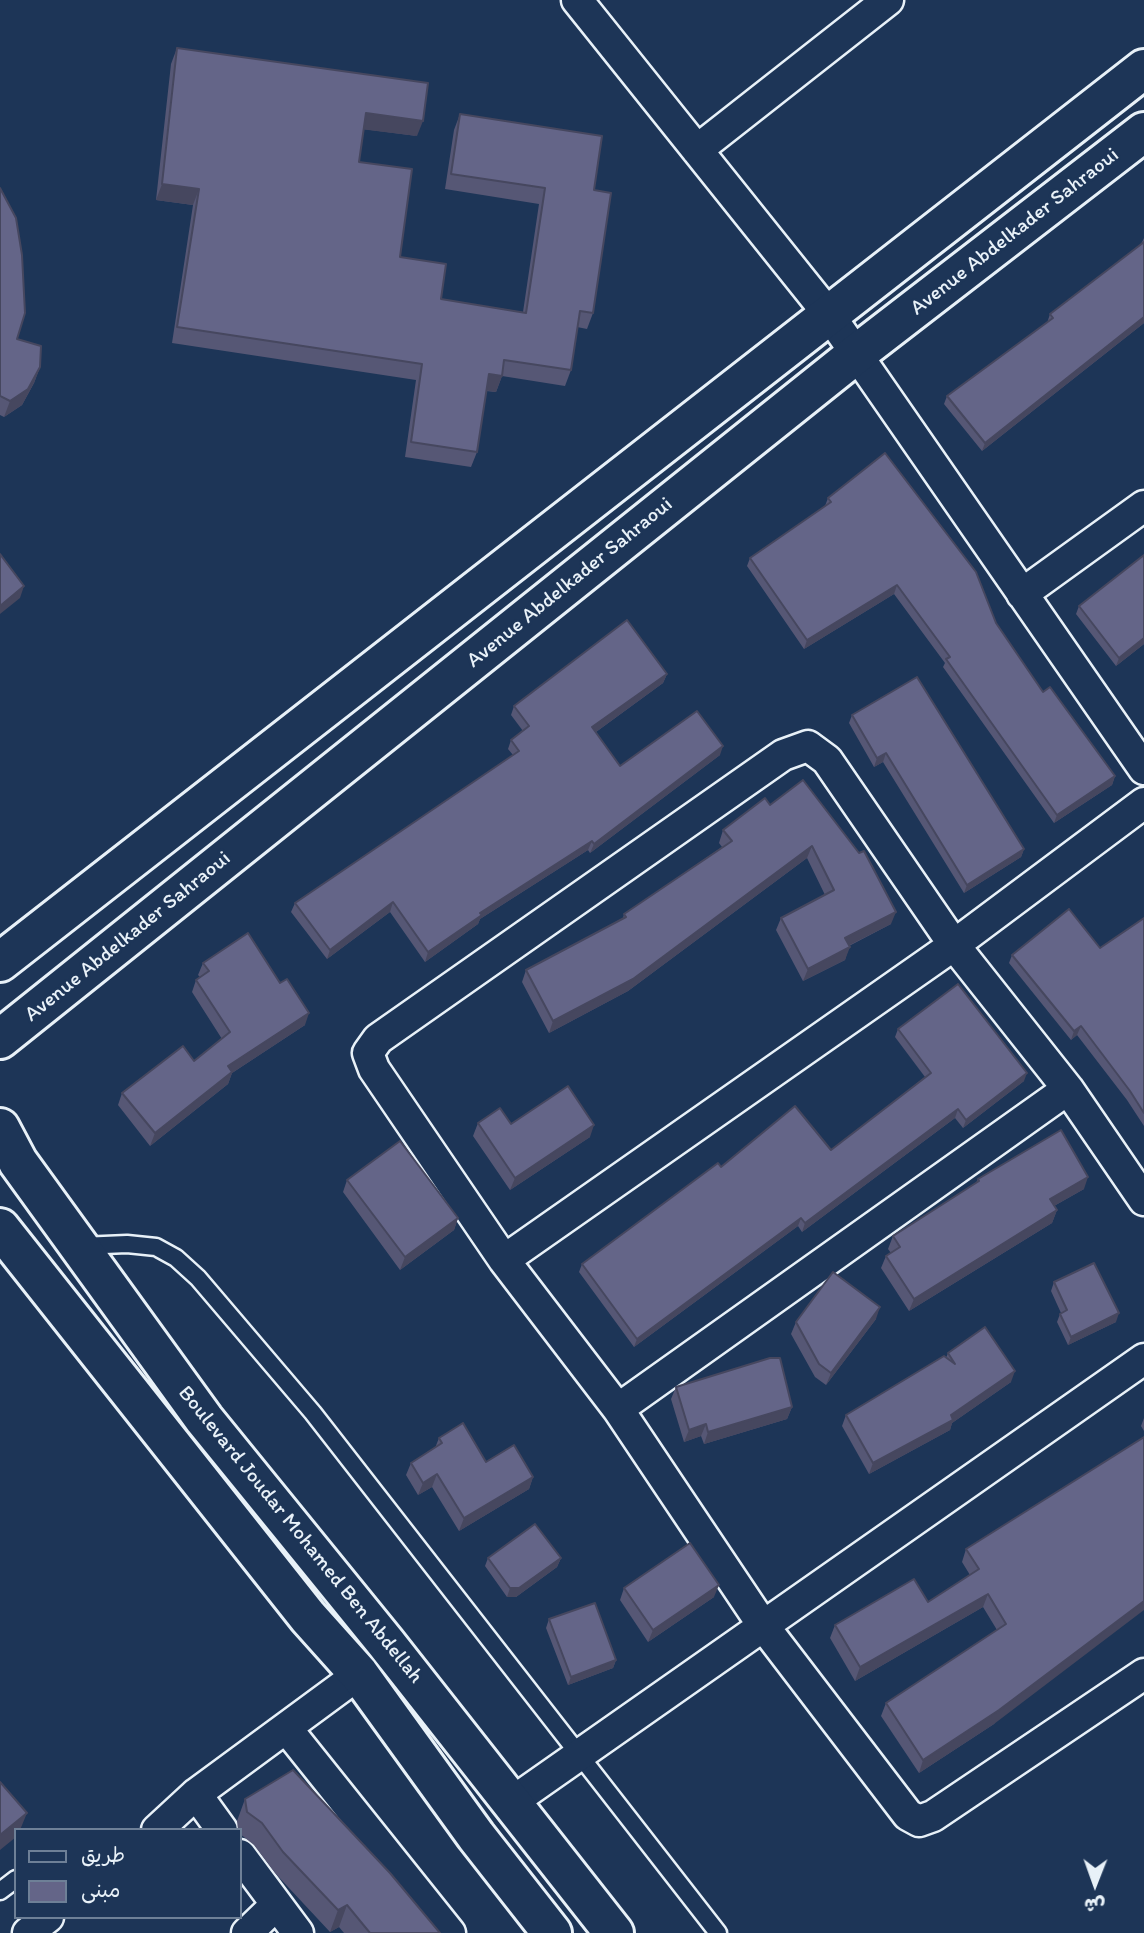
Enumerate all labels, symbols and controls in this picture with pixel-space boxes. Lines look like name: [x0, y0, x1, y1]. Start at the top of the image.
street label: Avenue Abdelkader Sahraoui: [906, 143, 1124, 321]
street label: Avenue Abdelkader Sahraoui: [462, 492, 678, 674]
street label: Avenue Abdelkader Sahraoui: [20, 846, 236, 1028]
street label: Boulevard Joudar Mohamed Ben Abdellah: [172, 1381, 428, 1689]
legend: [14, 1828, 242, 1919]
text: طريق: [81, 1842, 125, 1867]
north arrow: [1060, 1849, 1130, 1919]
text: مبنى: [81, 1877, 120, 1902]
text: ش: [1084, 1894, 1105, 1917]

